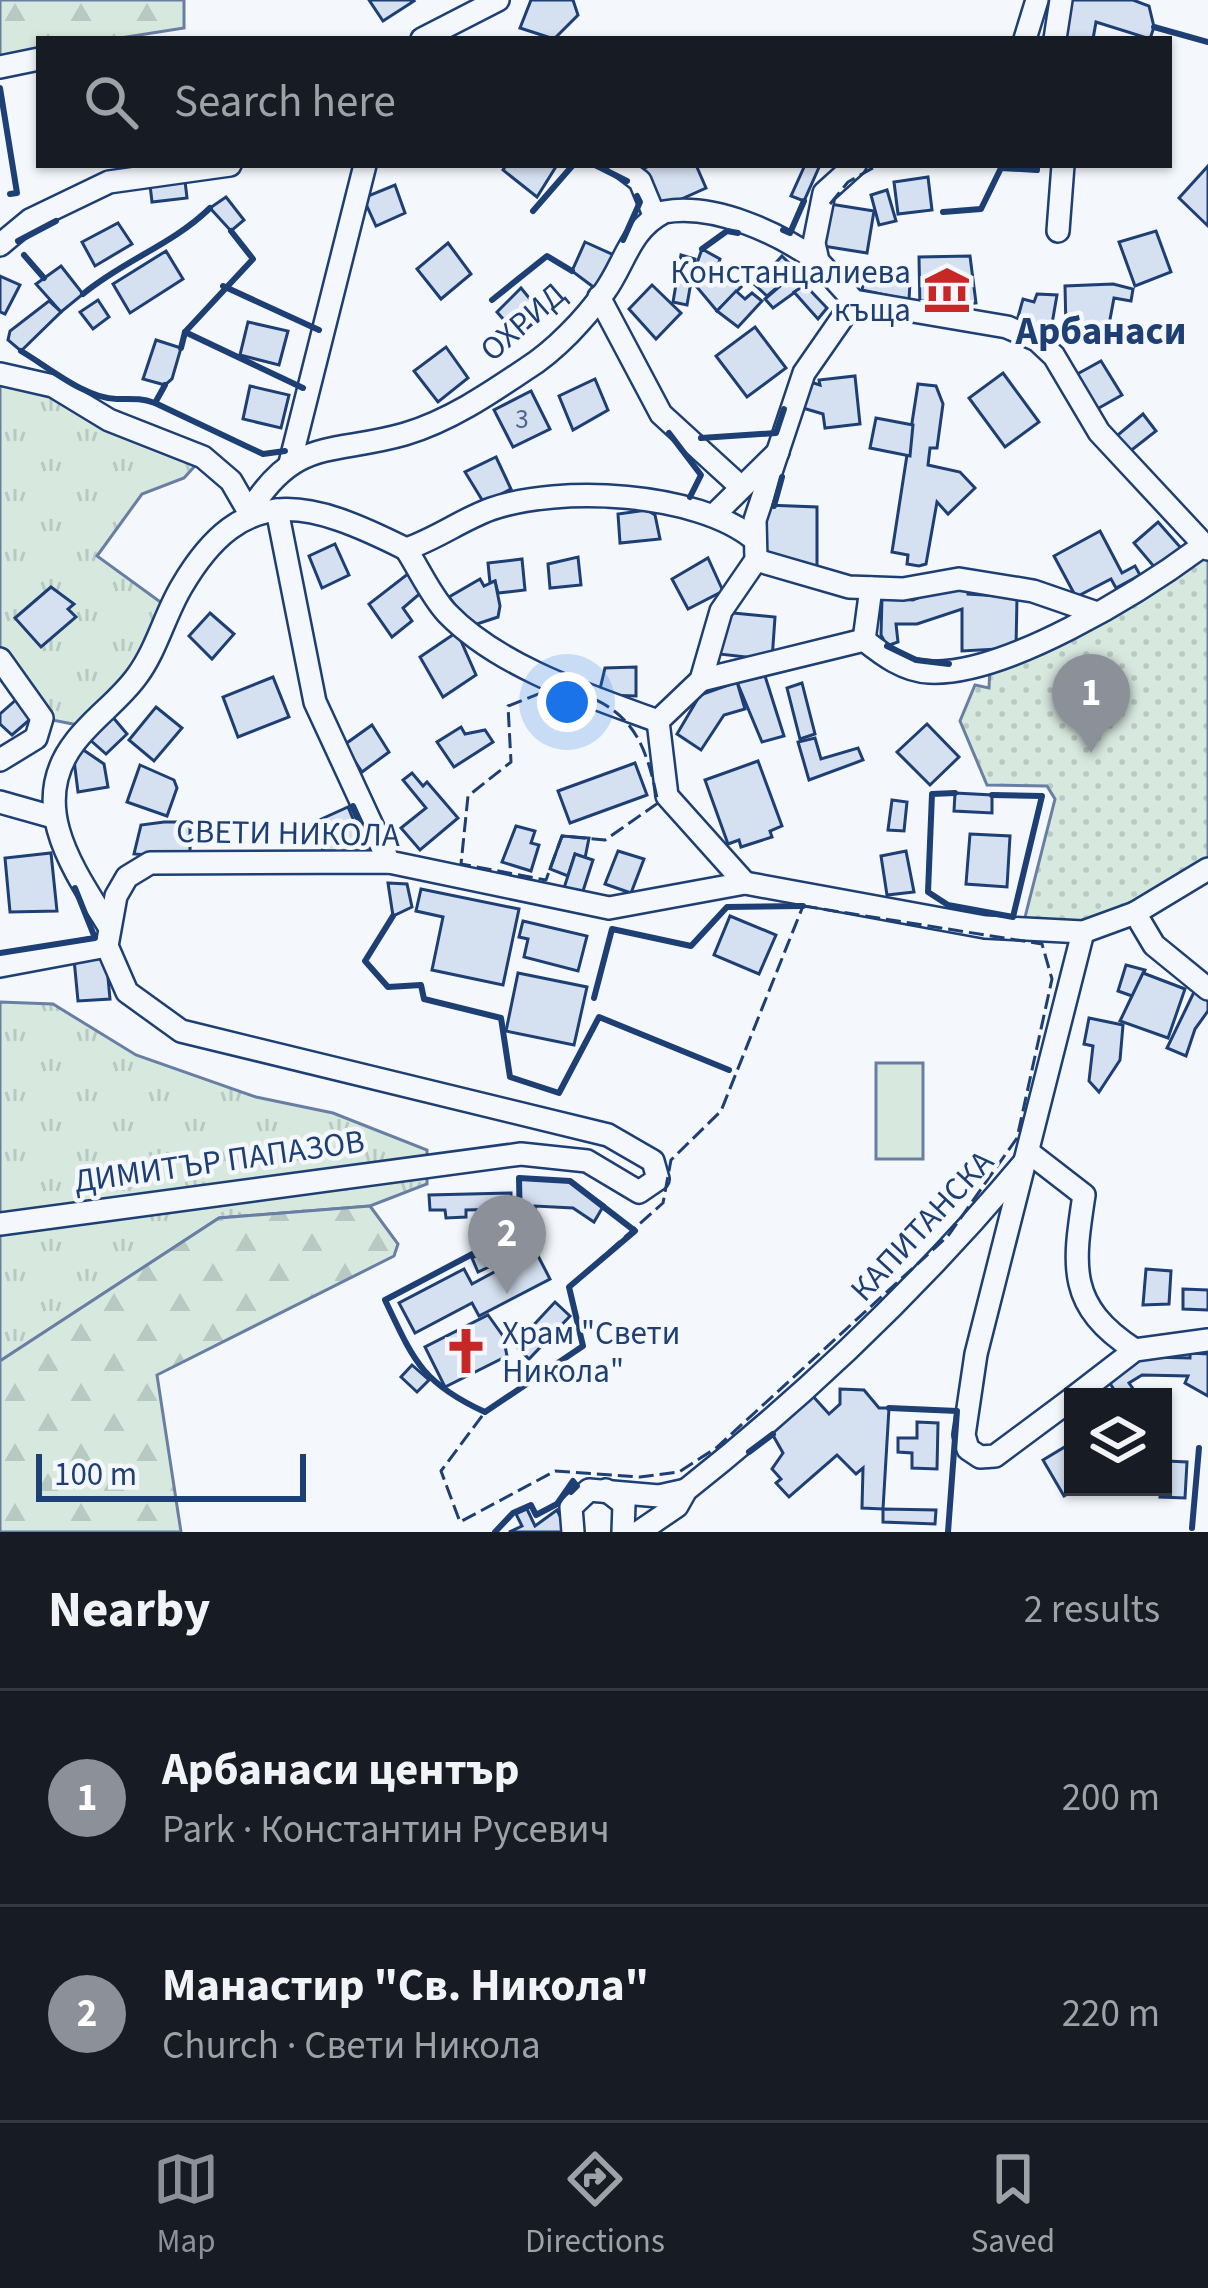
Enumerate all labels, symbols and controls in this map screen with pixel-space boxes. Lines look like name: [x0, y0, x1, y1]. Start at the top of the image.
search box: [36, 36, 1172, 168]
icon: search: [78, 69, 144, 135]
text: Search here: [174, 70, 396, 134]
place label: Констанцалиева къща: [670, 249, 911, 334]
museum icon: Констанцалиева къща: [922, 265, 972, 315]
street label: ОХРИД: [470, 272, 576, 373]
district label: Арбанаси: [1015, 304, 1186, 360]
house number: 3: [515, 400, 529, 439]
pin: 1: [1052, 654, 1130, 753]
your location: [537, 672, 597, 732]
street label: СВЕТИ НИКОЛА: [176, 808, 400, 859]
street label: ДИМИТЪР ПАПАЗОВ: [71, 1118, 367, 1205]
street label: КАПИТАНСКА: [840, 1140, 1005, 1312]
pin: 2: [468, 1195, 546, 1294]
place label: Храм "Свети Никола": [502, 1310, 680, 1395]
church icon: Храм "Свети Никола": [441, 1326, 491, 1376]
map controls: [1064, 1388, 1172, 1496]
button: layers: [1064, 1388, 1172, 1496]
scale bar: [36, 1448, 306, 1501]
text: 100 m: [54, 1451, 137, 1498]
text: Nearby: [48, 1574, 210, 1646]
text: 2 results: [1024, 1582, 1160, 1638]
text: Арбанаси център: [162, 1738, 520, 1802]
text: 1: [77, 1770, 97, 1826]
text: 200 m: [1062, 1770, 1160, 1826]
text: Park · Константин Русевич: [162, 1802, 610, 1858]
text: Манастир "Св. Никола": [162, 1954, 649, 2018]
text: 2: [77, 1986, 97, 2042]
text: 220 m: [1062, 1986, 1160, 2042]
text: Church · Свети Никола: [162, 2018, 541, 2074]
tab: Map: [153, 2146, 219, 2265]
tab: Directions: [525, 2146, 665, 2265]
tab: Saved: [971, 2146, 1055, 2265]

